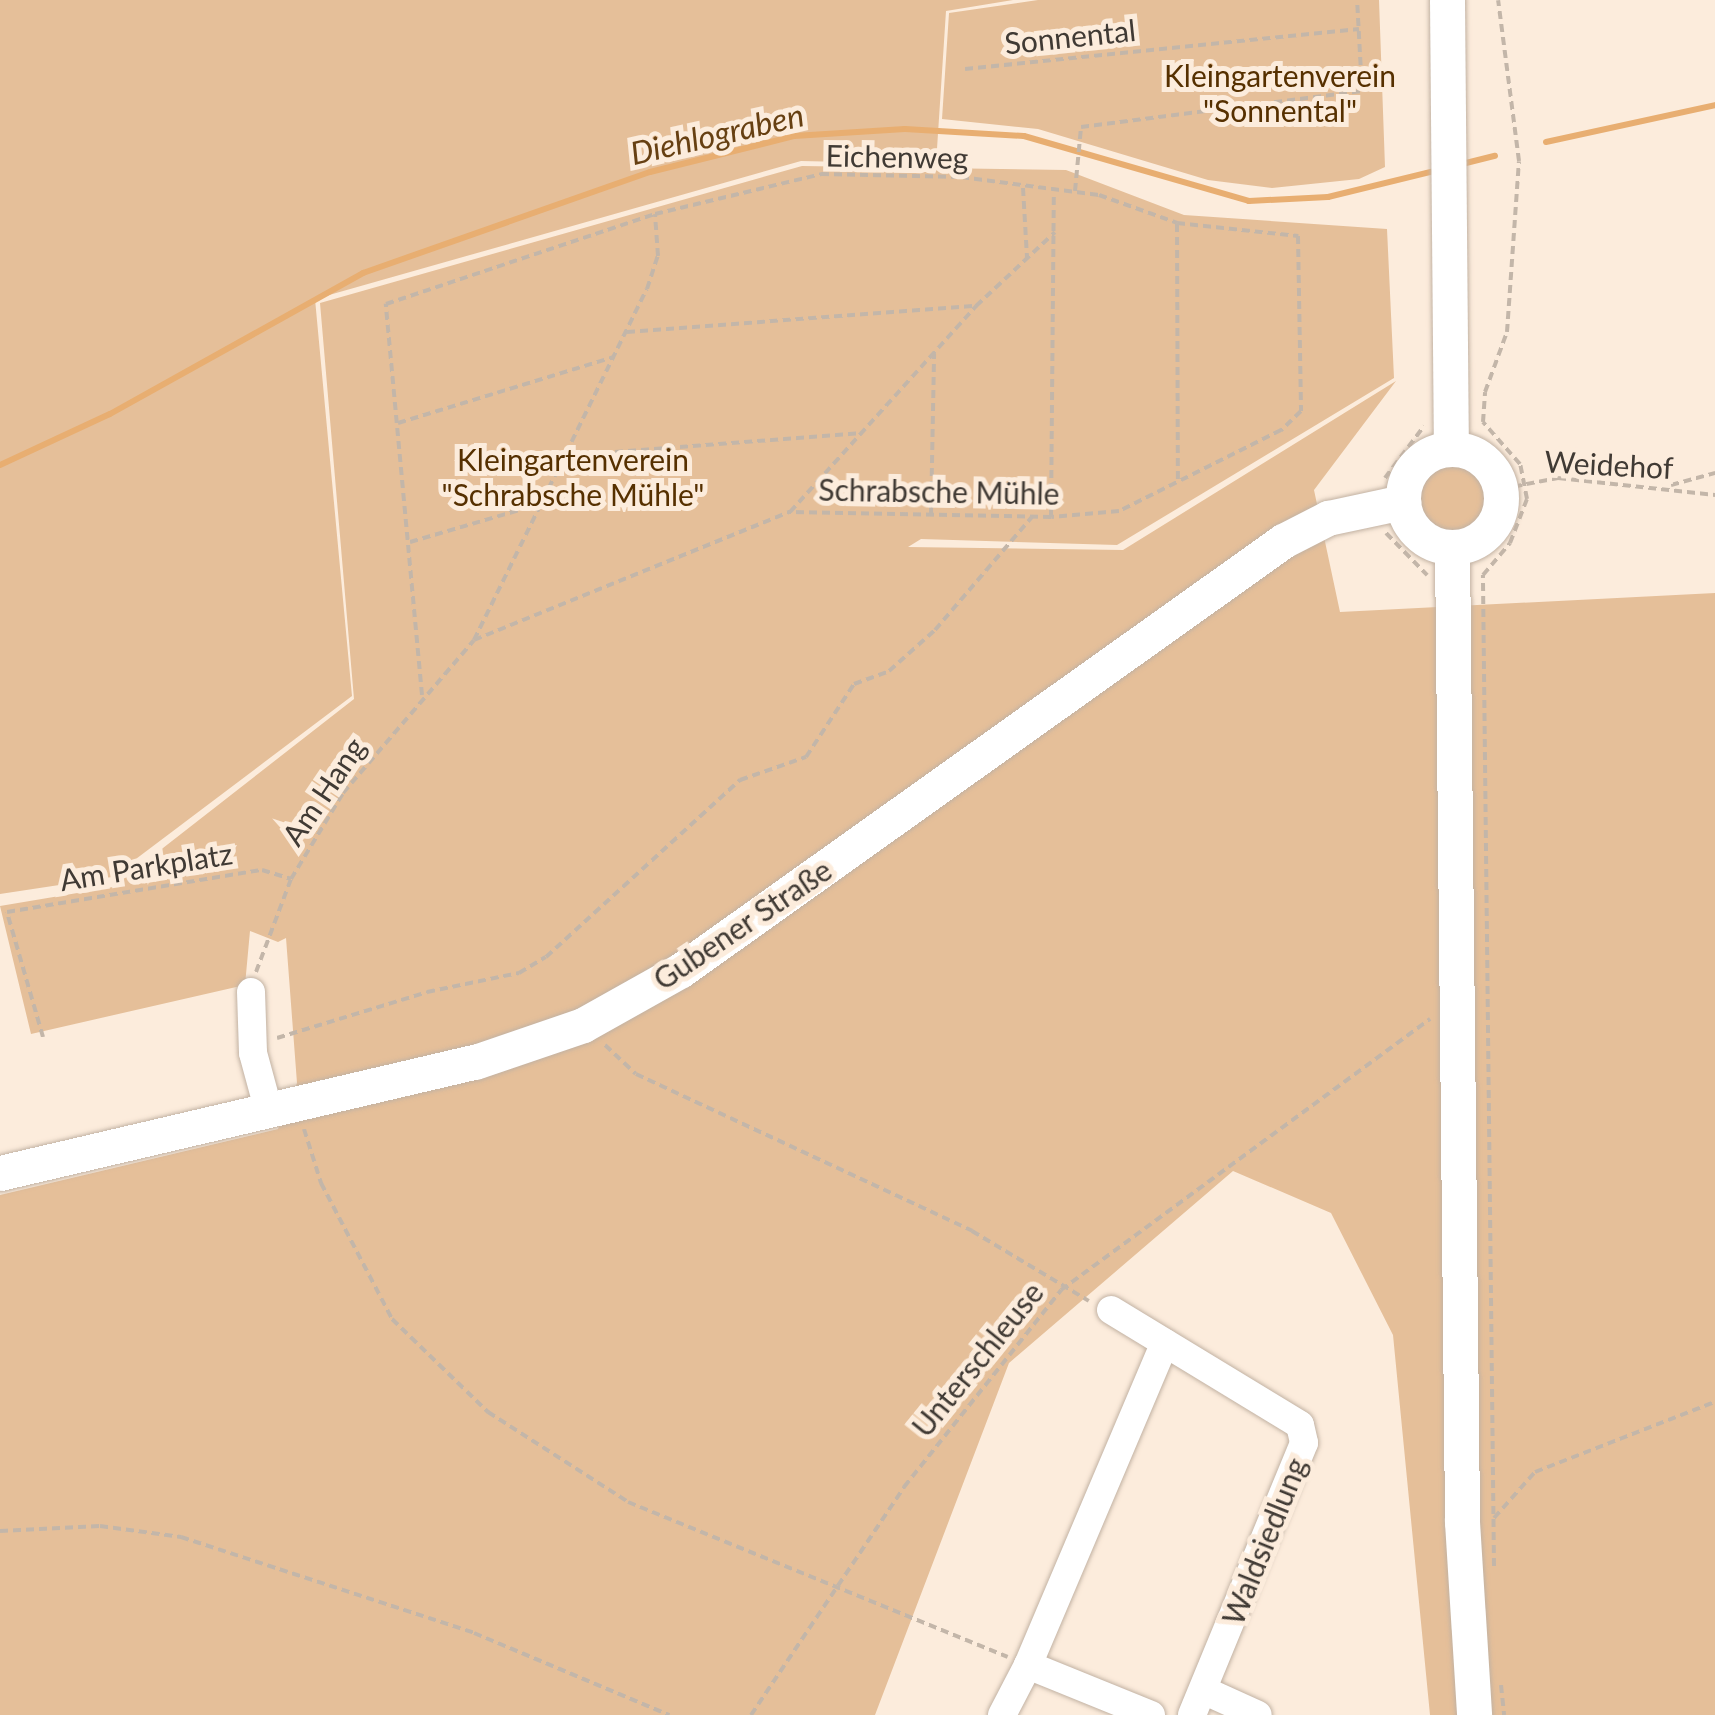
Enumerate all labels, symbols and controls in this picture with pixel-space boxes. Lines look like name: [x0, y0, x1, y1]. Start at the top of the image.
street label: Sonnental: [1003, 11, 1137, 61]
park label: Kleingartenverein "Sonnental": [1164, 57, 1396, 128]
water label: Diehlograben: [627, 95, 807, 173]
street label: Eichenweg: [825, 137, 969, 175]
park label: Kleingartenverein "Schrabsche Mühle": [442, 441, 704, 512]
street label: Weidehof: [1544, 443, 1674, 485]
street label: Schrabsche Mühle: [818, 471, 1060, 511]
street label: Am Hang: [274, 730, 372, 852]
street label: Am Parkplatz: [57, 835, 235, 897]
street label: Gubener Straße: [646, 851, 838, 997]
street label: Unterschleuse: [904, 1275, 1050, 1443]
street label: Waldsiedlung: [1214, 1452, 1314, 1630]

